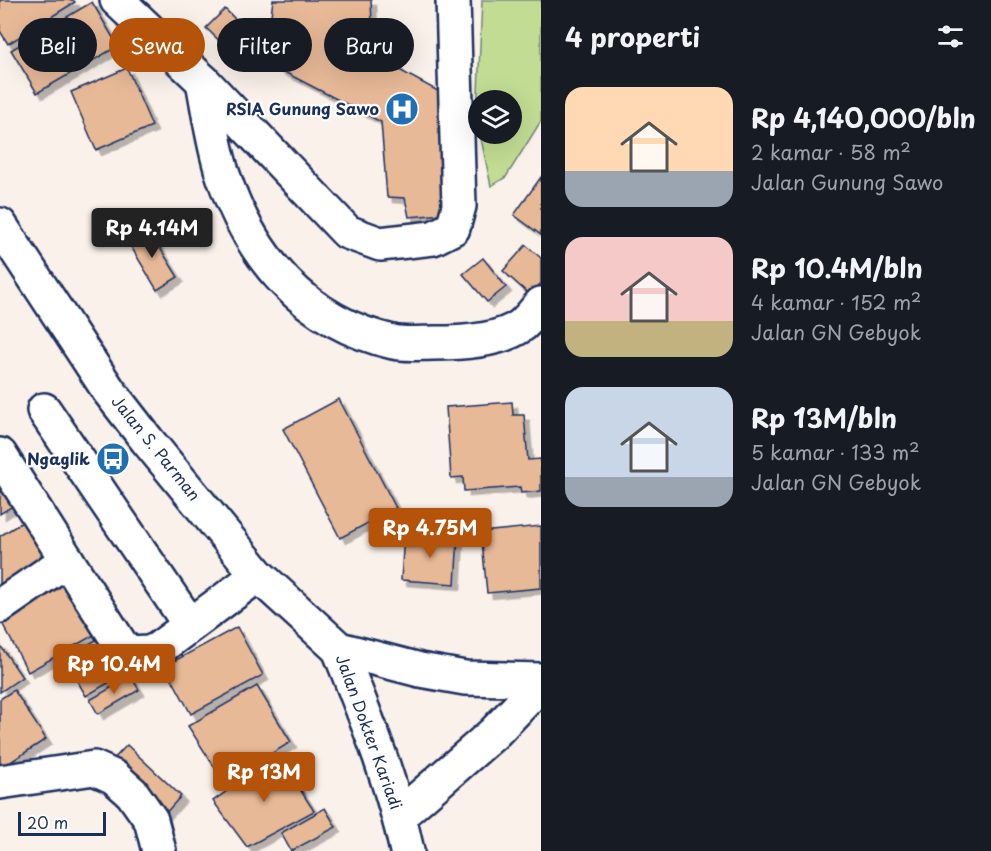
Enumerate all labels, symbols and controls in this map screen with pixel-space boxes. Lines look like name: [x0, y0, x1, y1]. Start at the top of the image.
text: 4 properti: [565, 17, 700, 56]
chip: Beli: [18, 18, 97, 72]
chip: Sewa: [109, 18, 205, 72]
chip: Filter: [217, 18, 312, 72]
chip: Baru: [324, 18, 414, 72]
icon: filters: [934, 20, 967, 53]
map controls: [468, 90, 522, 144]
button: layers: [468, 90, 522, 144]
hospital icon: RSIA Gunung Sawo: [384, 91, 420, 127]
place label: RSIA Gunung Sawo: [226, 96, 379, 120]
text: Rp 4,140,000/bln: [751, 98, 976, 137]
icon: home: [613, 111, 685, 183]
text: 2 kamar · 58 m²: [751, 137, 911, 167]
text: Jalan Gunung Sawo: [751, 167, 943, 197]
pin: Rp 4.14M: [90, 208, 214, 259]
text: Rp 4.14M: [106, 212, 198, 242]
text: Rp 10.4M/bln: [751, 248, 923, 287]
icon: home: [613, 261, 685, 333]
text: 4 kamar · 152 m²: [751, 287, 921, 317]
text: Jalan GN Gebyok: [751, 317, 921, 347]
street label: Jalan S. Parman: [107, 389, 207, 505]
text: Rp 13M/bln: [751, 398, 897, 437]
icon: home: [613, 411, 685, 483]
text: 5 kamar · 133 m²: [751, 437, 920, 467]
bus stop icon: Ngaglik: [95, 441, 131, 477]
place label: Ngaglik: [27, 446, 90, 470]
text: Jalan GN Gebyok: [751, 467, 921, 497]
pin: Rp 4.75M: [368, 508, 492, 559]
text: Rp 4.75M: [383, 512, 477, 542]
pin: Rp 10.4M: [52, 644, 176, 695]
text: Rp 10.4M: [67, 648, 161, 678]
street label: Jalan Dokter Kariadi: [331, 651, 409, 812]
pin: Rp 13M: [215, 752, 313, 803]
text: Rp 13M: [227, 756, 301, 786]
scale bar: [18, 809, 106, 836]
text: 20 m: [27, 810, 68, 834]

